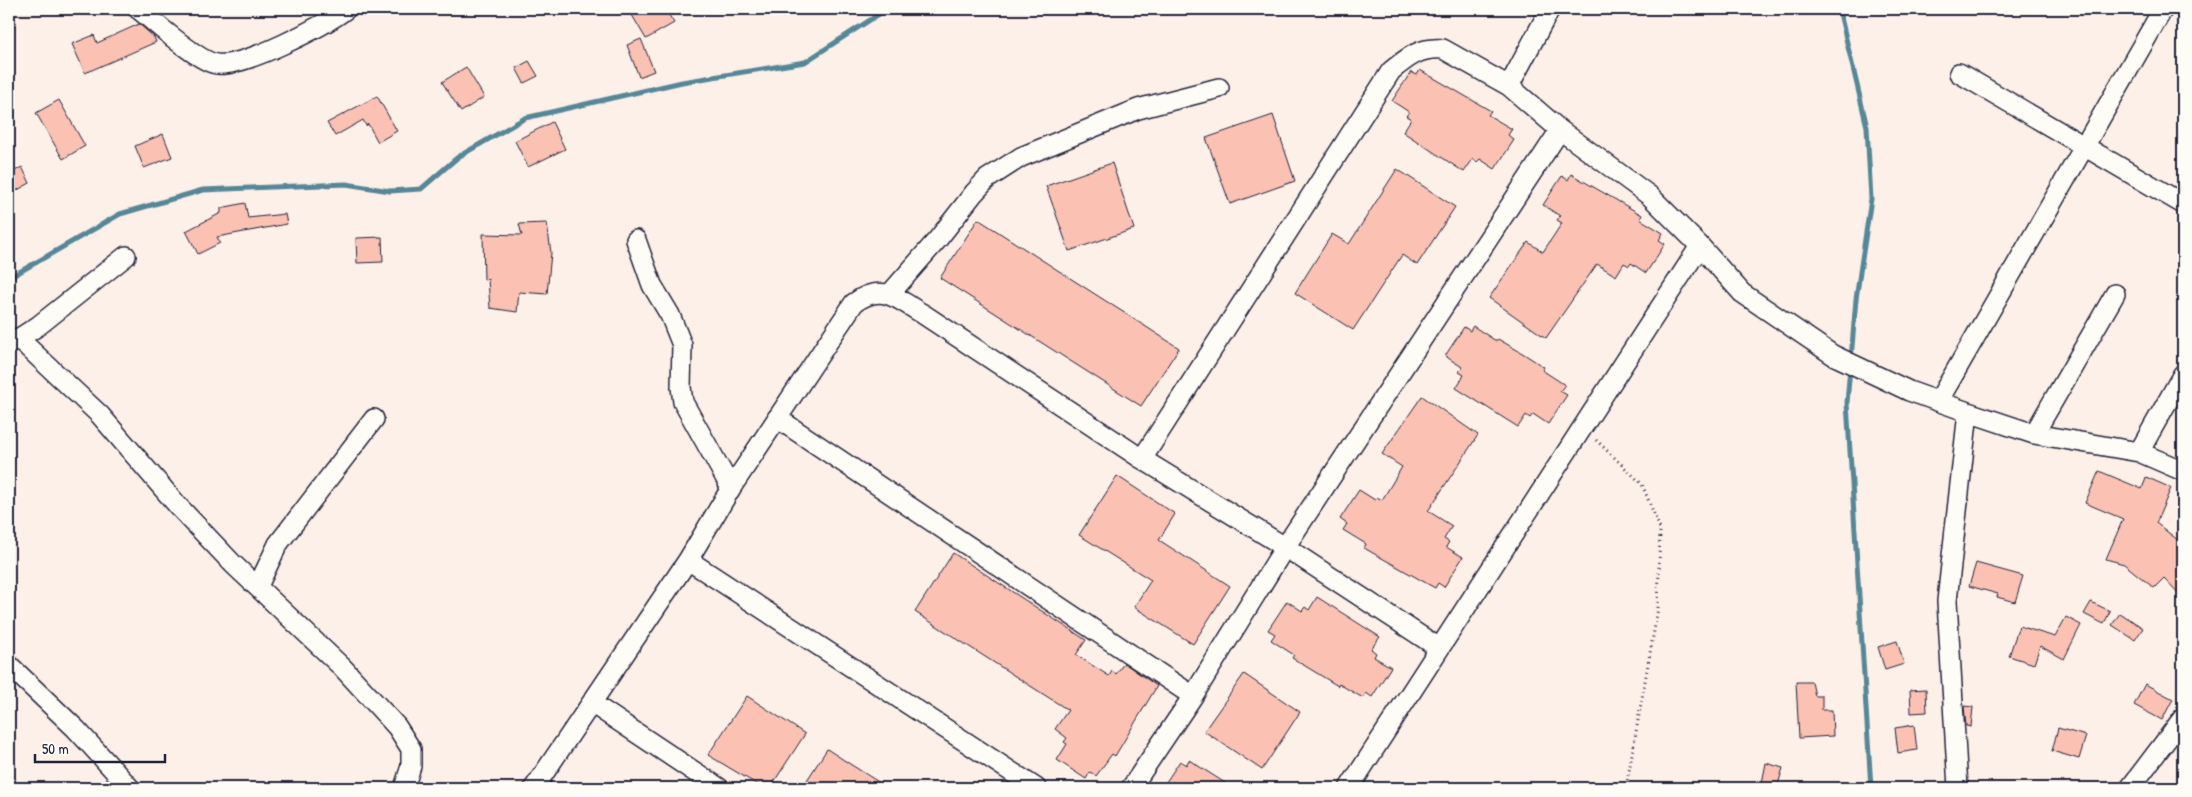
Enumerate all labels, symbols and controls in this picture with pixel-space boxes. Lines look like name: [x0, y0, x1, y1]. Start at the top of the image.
scale bar: [35, 732, 165, 764]
text: 50 m: [42, 738, 69, 759]

